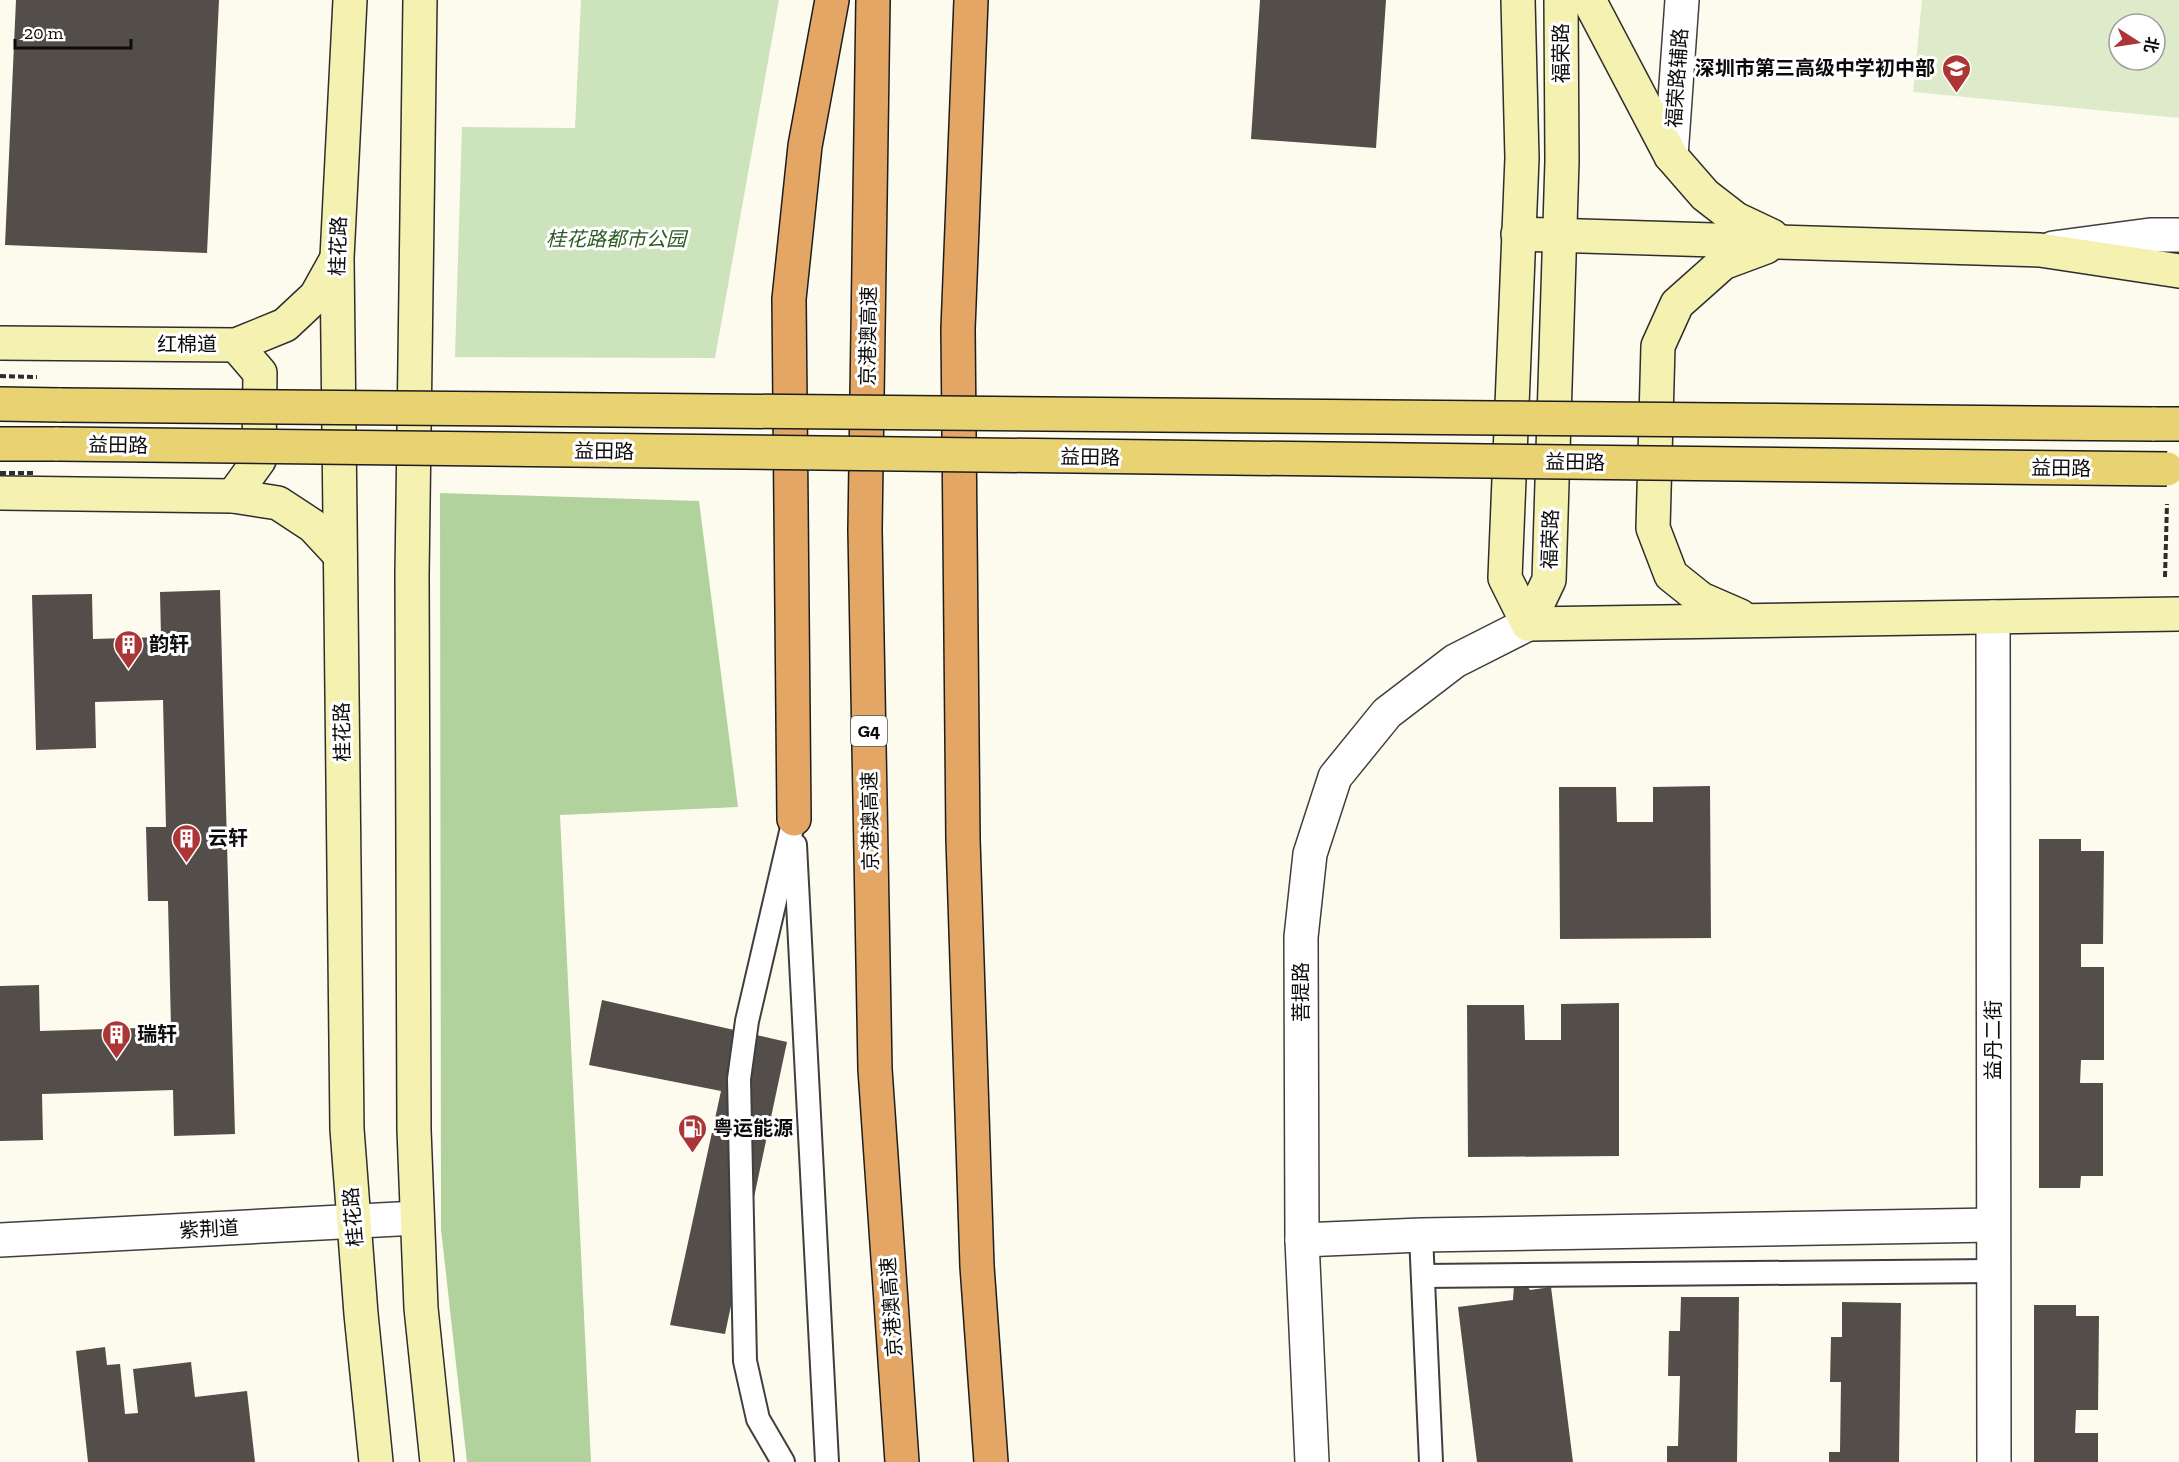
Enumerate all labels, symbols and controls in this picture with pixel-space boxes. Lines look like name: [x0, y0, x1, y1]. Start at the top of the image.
scale bar: [15, 12, 130, 50]
north arrow: [2107, 12, 2167, 72]
text: 20 m: [24, 22, 64, 44]
street label: 福荣路: [1549, 23, 1573, 83]
street label: 福荣路辅路: [1662, 27, 1692, 129]
text: 北: [2140, 35, 2162, 55]
school or university icon: 深圳市第三高级中学初中部: [1940, 52, 1972, 94]
place label: 深圳市第三高级中学初中部: [1695, 56, 1935, 80]
street label: 桂花路: [325, 216, 351, 276]
park label: 桂花路都市公园: [546, 227, 689, 251]
street label: 京港澳高速: [855, 286, 881, 386]
street label: 红棉道: [157, 332, 217, 356]
street label: 益田路: [88, 432, 148, 458]
street label: 益田路: [574, 438, 634, 464]
street label: 益田路: [1060, 444, 1120, 470]
street label: 益田路: [1545, 449, 1605, 475]
street label: 益田路: [2031, 455, 2091, 481]
street label: 福荣路: [1537, 509, 1563, 569]
building icon: 韵轩: [112, 628, 144, 670]
place label: 韵轩: [149, 632, 189, 656]
street label: 桂花路: [329, 702, 355, 762]
road number: G4: [851, 716, 887, 746]
street label: 京港澳高速: [857, 771, 883, 871]
building icon: 云轩: [171, 822, 203, 864]
place label: 云轩: [208, 826, 248, 850]
street label: 菩提路: [1289, 962, 1313, 1022]
street label: 益丹二街: [1981, 1000, 2005, 1080]
building icon: 瑞轩: [100, 1018, 132, 1060]
place label: 瑞轩: [137, 1022, 177, 1046]
fuel station icon: 粤运能源: [676, 1112, 708, 1154]
place label: 粤运能源: [713, 1116, 793, 1140]
street label: 桂花路: [338, 1186, 368, 1248]
street label: 紫荆道: [178, 1215, 240, 1243]
street label: 京港澳高速: [876, 1256, 906, 1358]

